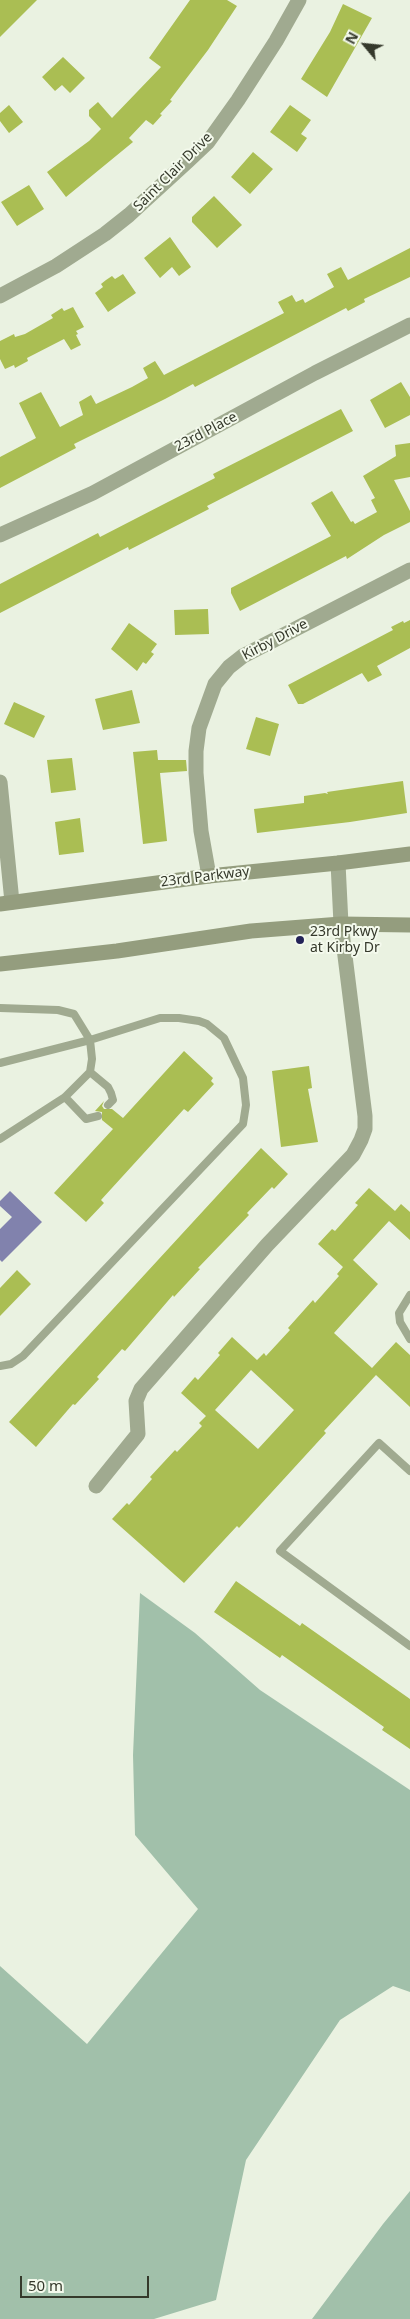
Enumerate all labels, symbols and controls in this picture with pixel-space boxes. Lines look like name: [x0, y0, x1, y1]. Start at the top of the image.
north arrow: [340, 20, 390, 70]
text: N: [340, 28, 362, 47]
street label: Saint Clair Drive: [130, 129, 216, 215]
street label: 23rd Place: [172, 409, 240, 455]
street label: Kirby Drive: [239, 616, 311, 664]
street label: 23rd Parkway: [160, 863, 250, 891]
place label: 23rd Pkwy at Kirby Dr: [310, 924, 380, 956]
marker: 23rd Pkwy at Kirby Dr: [294, 934, 306, 946]
scale bar: [22, 2266, 151, 2298]
text: 50 m: [28, 2275, 63, 2295]

